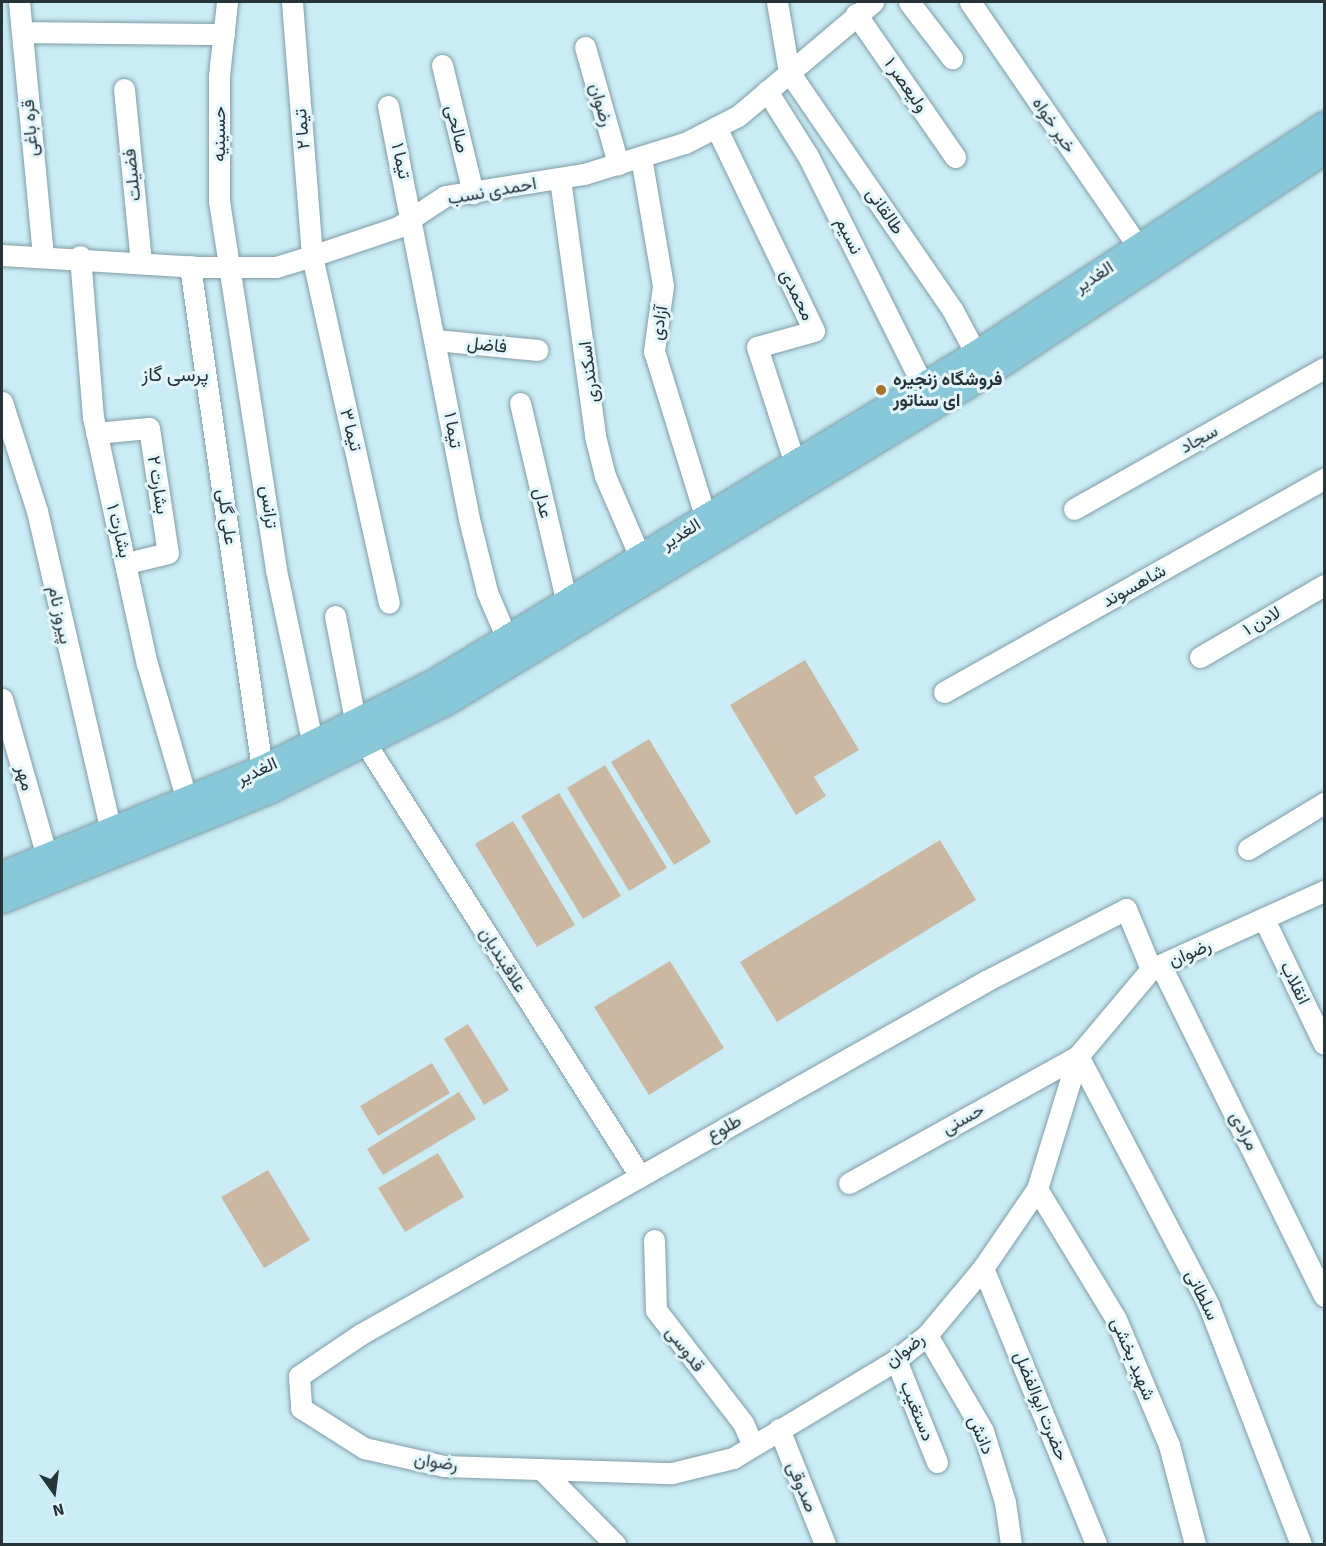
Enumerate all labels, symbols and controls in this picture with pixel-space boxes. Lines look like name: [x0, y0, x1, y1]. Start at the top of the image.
street label: ولیعصر ۱: [879, 54, 933, 116]
street label: رضوان: [585, 81, 617, 129]
street label: خیر خواه: [1028, 93, 1080, 157]
street label: قره باغی: [17, 99, 43, 157]
street label: صالحی: [441, 103, 473, 155]
street label: حسینیه: [208, 106, 230, 162]
street label: تیما ۲: [289, 108, 315, 150]
street label: ۱ تیما: [386, 141, 416, 181]
street label: فضیلت: [119, 148, 145, 202]
street label: احمدی نسب: [446, 173, 538, 209]
street label: طالقانی: [861, 183, 909, 239]
street label: نسیم: [831, 214, 867, 258]
street label: الغدیر: [1070, 256, 1118, 298]
street label: محمدی: [775, 266, 819, 324]
street label: آزادی: [646, 304, 672, 342]
street label: فاضل: [466, 332, 508, 358]
street label: اسکندری: [574, 340, 604, 404]
district label: پرسی گاز: [141, 362, 209, 386]
place label: فروشگاه زنجیره ای سناتور: [893, 369, 1002, 412]
marker: فروشگاه زنجیره ای سناتور: [874, 383, 888, 397]
street label: تیما ۳: [335, 406, 367, 454]
street label: تیما ۱: [439, 410, 467, 450]
street label: سجاد: [1176, 420, 1222, 458]
street label: بشارت ۲: [143, 454, 173, 516]
street label: ترانس: [256, 484, 282, 530]
street label: عدل: [529, 486, 557, 520]
street label: علی گلی: [212, 488, 242, 546]
street label: بشارت ۱: [102, 502, 136, 560]
street label: الغدیر: [657, 514, 705, 554]
street label: شاهسوند: [1098, 560, 1170, 612]
street label: پیروز نام: [43, 584, 77, 646]
street label: لادن ۱: [1239, 602, 1285, 640]
street label: الغدیر: [233, 753, 281, 789]
street label: مهر: [11, 763, 39, 793]
street label: علاقبندیان: [475, 923, 531, 997]
street label: رضوان: [1165, 934, 1215, 972]
street label: انقلاب: [1275, 958, 1315, 1008]
street label: حسنی: [938, 1099, 988, 1139]
street label: مرادی: [1225, 1108, 1263, 1154]
street label: طلوع: [703, 1110, 745, 1146]
street label: سلطانی: [1181, 1266, 1223, 1324]
street label: شهید بخشی: [1106, 1314, 1160, 1404]
street label: قدوسی: [661, 1322, 709, 1376]
street label: رضوان: [881, 1328, 929, 1372]
street label: حضرت ابوالفضل: [1009, 1348, 1073, 1464]
street label: دستغیب: [895, 1378, 939, 1444]
street label: دانش: [963, 1412, 999, 1458]
street label: رضوان: [413, 1448, 459, 1476]
street label: صدوقی: [782, 1459, 822, 1515]
north arrow: [24, 1462, 84, 1522]
text: N: [51, 1498, 66, 1521]

